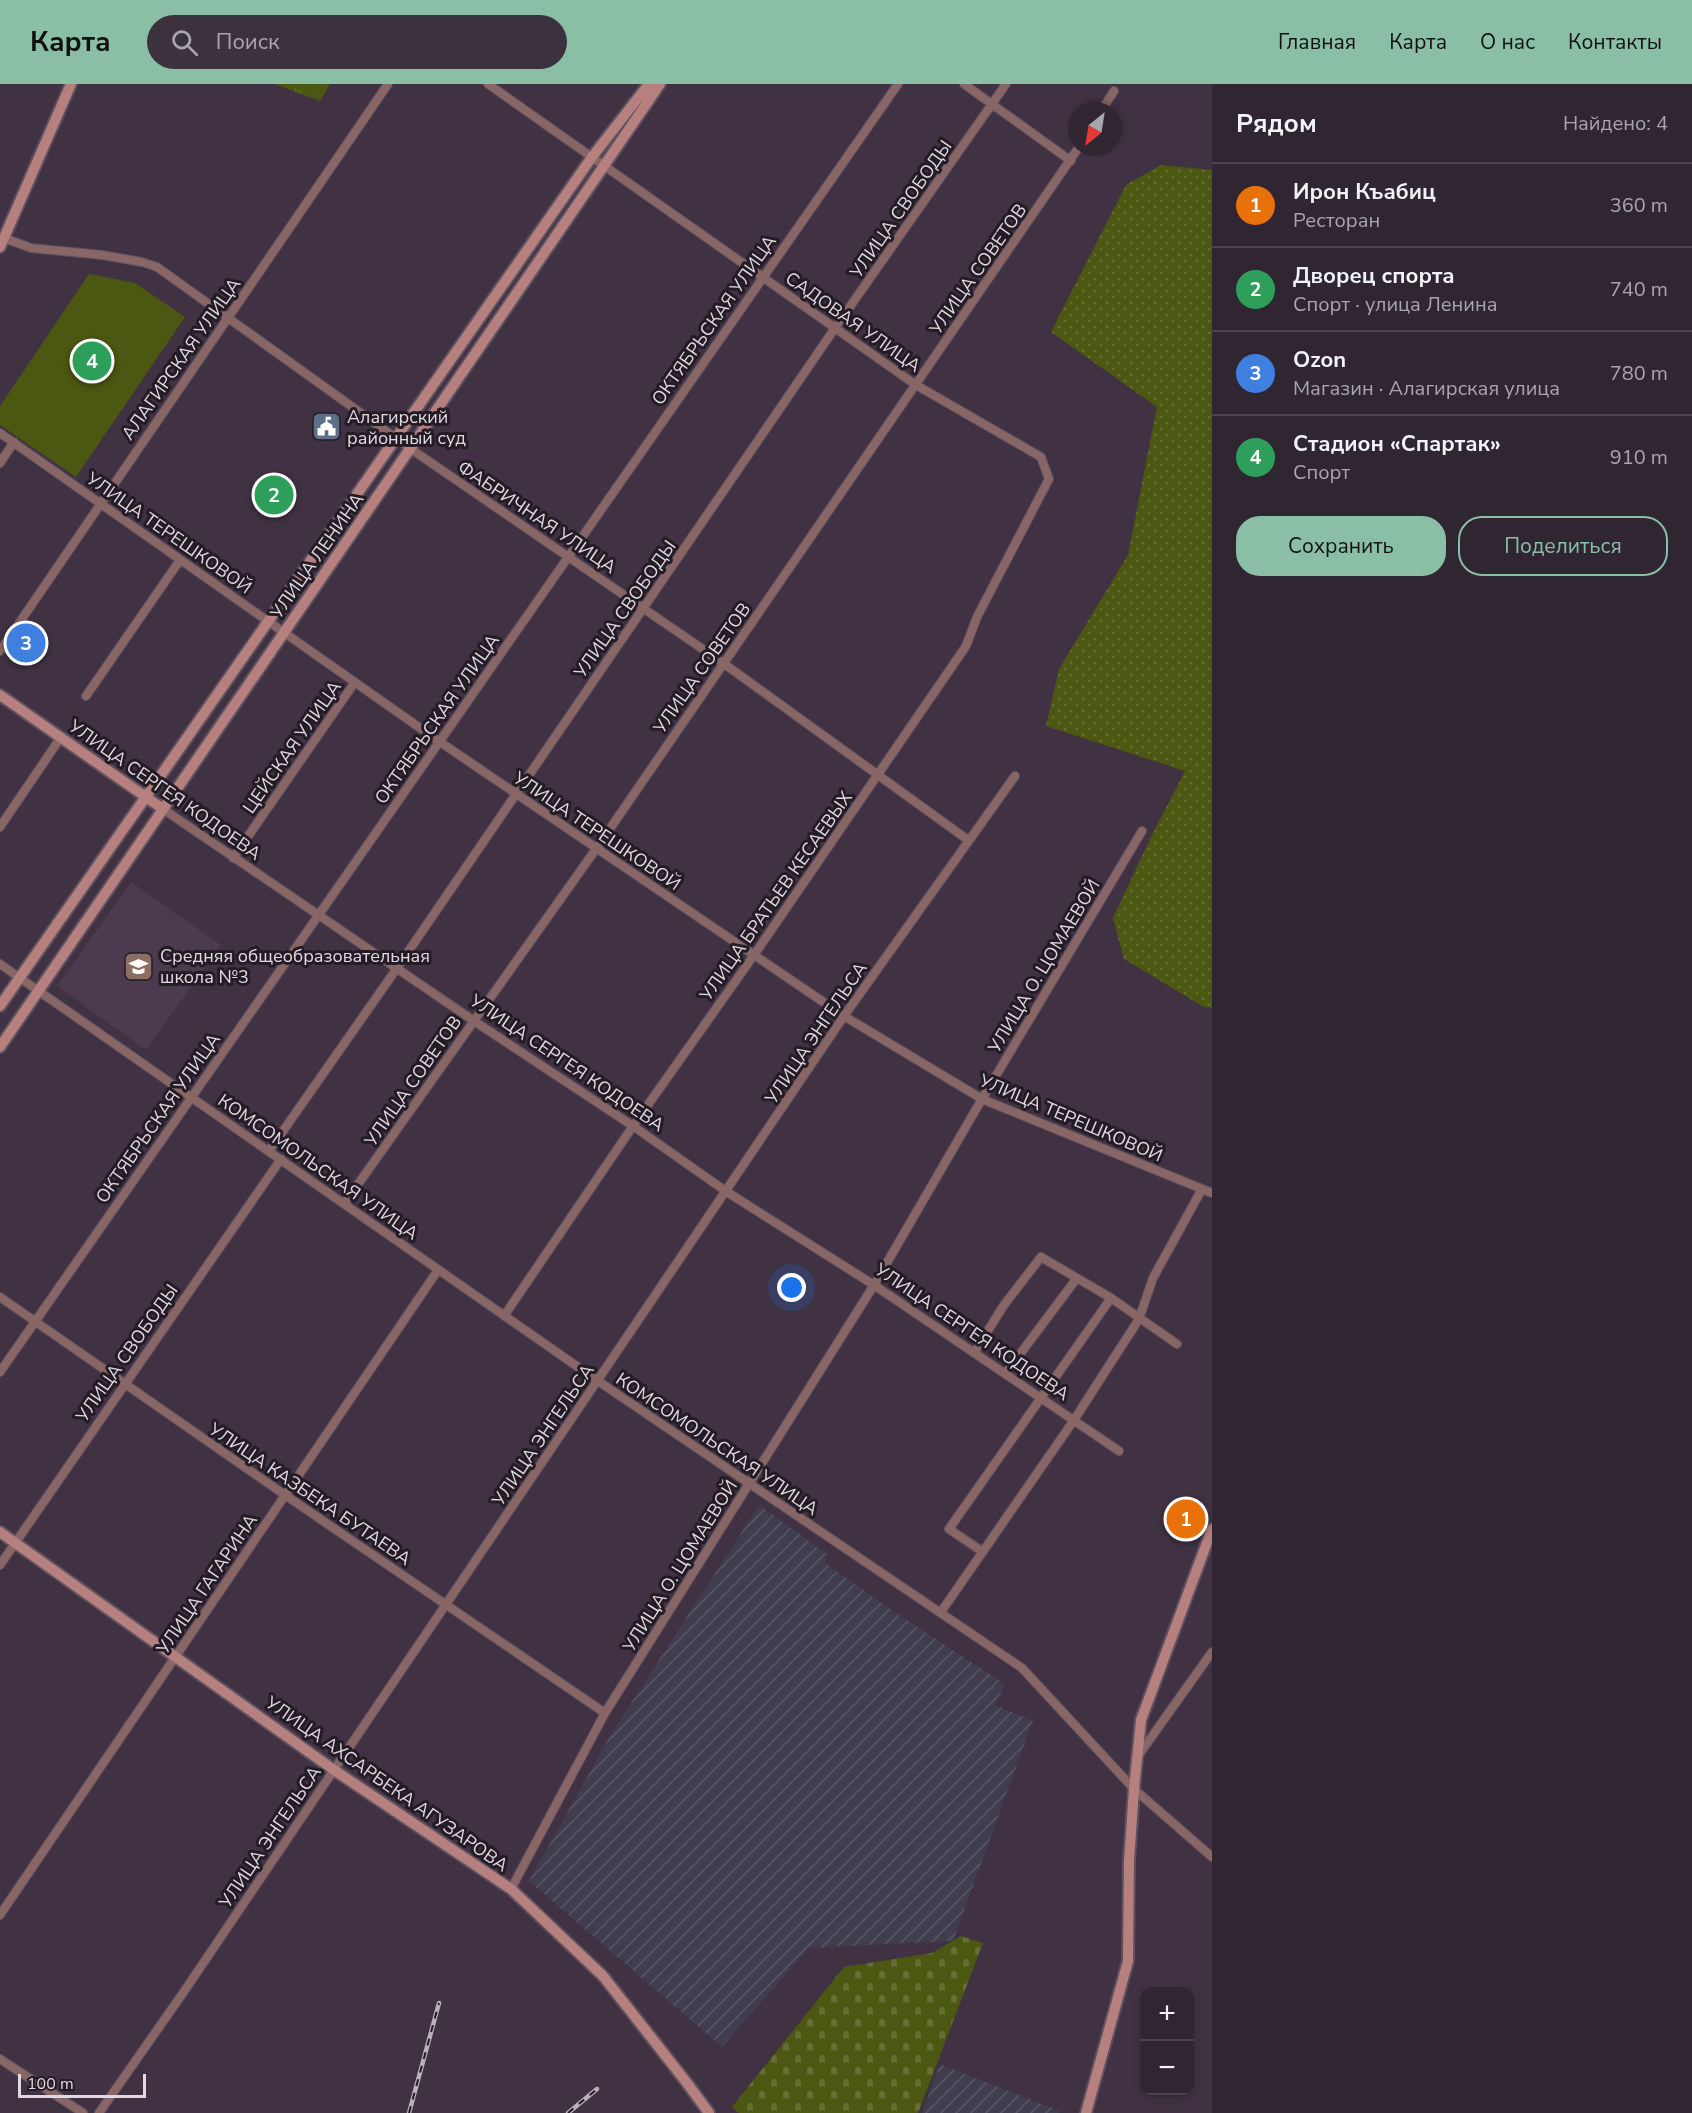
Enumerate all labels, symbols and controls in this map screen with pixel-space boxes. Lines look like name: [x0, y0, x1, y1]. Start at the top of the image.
search box: [147, 15, 567, 69]
text: Карта: [30, 23, 111, 61]
icon: search: [168, 26, 201, 59]
text: Поиск: [216, 27, 280, 57]
text: Главная: [1278, 28, 1356, 56]
text: Карта: [1389, 28, 1447, 56]
text: О нас: [1480, 28, 1535, 56]
text: Контакты: [1568, 28, 1662, 56]
north arrow: [1068, 102, 1122, 156]
text: Рядом: [1236, 106, 1317, 141]
text: Найдено: 4: [1563, 110, 1668, 137]
street label: УЛИЦА СВОБОДЫ: [844, 135, 958, 283]
text: Ирон Къабиц: [1293, 177, 1436, 207]
text: 1: [1250, 192, 1262, 219]
text: 360 m: [1610, 192, 1668, 219]
street label: УЛИЦА СОВЕТОВ: [923, 199, 1032, 340]
text: Ресторан: [1293, 207, 1380, 234]
street label: ОКТЯБРЬСКАЯ УЛИЦА: [646, 230, 782, 410]
text: Дворец спорта: [1293, 261, 1455, 291]
street label: САДОВАЯ УЛИЦА: [781, 266, 925, 378]
street label: АЛАГИРСКАЯ УЛИЦА: [116, 273, 246, 445]
text: 2: [1250, 276, 1262, 303]
text: 740 m: [1610, 276, 1668, 303]
text: Спорт · улица Ленина: [1293, 291, 1498, 318]
pin: 4: [72, 338, 112, 384]
text: Ozon: [1293, 345, 1346, 375]
text: 3: [1250, 360, 1262, 387]
text: 780 m: [1610, 360, 1668, 387]
text: Магазин · Алагирская улица: [1293, 375, 1560, 402]
place label: Алагирский районный суд: [347, 405, 466, 450]
public building icon: Алагирский районный суд: [310, 411, 342, 443]
text: Стадион «Спартак»: [1293, 429, 1501, 459]
text: 4: [1250, 444, 1262, 471]
text: 910 m: [1610, 444, 1668, 471]
street label: ФАБРИЧНАЯ УЛИЦА: [453, 455, 621, 579]
text: Спорт: [1293, 459, 1350, 486]
street label: УЛИЦА ТЕРЕШКОВОЙ: [81, 466, 257, 599]
pin: 2: [254, 472, 294, 518]
street label: УЛИЦА ЛЕНИНА: [264, 489, 369, 624]
button: Сохранить: [1236, 516, 1446, 576]
button: Поделиться: [1458, 516, 1668, 576]
street label: УЛИЦА СВОБОДЫ: [568, 535, 682, 683]
street label: УЛИЦА СОВЕТОВ: [647, 598, 756, 739]
pin: 3: [6, 620, 46, 666]
street label: ОКТЯБРЬСКАЯ УЛИЦА: [369, 629, 505, 809]
street label: ЦЕЙСКАЯ УЛИЦА: [237, 676, 347, 818]
street label: УЛИЦА СЕРГЕЯ КОДОЕВА: [63, 714, 266, 866]
street label: УЛИЦА ТЕРЕШКОВОЙ: [508, 765, 685, 896]
street label: УЛИЦА БРАТЬЕВ КЕСАЕВЫХ: [694, 786, 858, 1006]
street label: УЛИЦА О. ЦОМАЕВОЙ: [982, 875, 1105, 1058]
place label: Средняя общеобразовательная школа №3: [160, 944, 430, 989]
school or university icon: Средняя общеобразовательная школа №3: [123, 950, 155, 982]
street label: УЛИЦА ЭНГЕЛЬСА: [759, 957, 872, 1110]
street label: УЛИЦА СЕРГЕЯ КОДОЕВА: [464, 988, 669, 1137]
street label: УЛИЦА СОВЕТОВ: [358, 1011, 467, 1152]
street label: ОКТЯБРЬСКАЯ УЛИЦА: [90, 1028, 226, 1208]
street label: УЛИЦА ТЕРЕШКОВОЙ: [975, 1068, 1166, 1168]
street label: КОМСОМОЛЬСКАЯ УЛИЦА: [213, 1088, 423, 1246]
street label: УЛИЦА СЕРГЕЯ КОДОЕВА: [869, 1257, 1074, 1406]
your location: [777, 1273, 806, 1302]
street label: УЛИЦА СВОБОДЫ: [70, 1279, 184, 1427]
street label: УЛИЦА ЭНГЕЛЬСА: [486, 1359, 599, 1512]
street label: КОМСОМОЛЬСКАЯ УЛИЦА: [611, 1367, 823, 1521]
street label: УЛИЦА КАЗБЕКА БУТАЕВА: [203, 1417, 416, 1571]
street label: УЛИЦА О. ЦОМАЕВОЙ: [617, 1475, 743, 1657]
pin: 1: [1166, 1496, 1206, 1542]
street label: УЛИЦА ГАГАРИНА: [151, 1509, 263, 1660]
street label: УЛИЦА АХСАРБЕКА АГУЗАРОВА: [260, 1690, 513, 1877]
street label: УЛИЦА ЭНГЕЛЬСА: [213, 1761, 326, 1914]
map controls: [1140, 1987, 1194, 2095]
button: +: [1140, 1987, 1194, 2041]
button: −: [1140, 2041, 1194, 2095]
scale bar: [18, 2071, 146, 2098]
text: 100 m: [27, 2073, 74, 2095]

